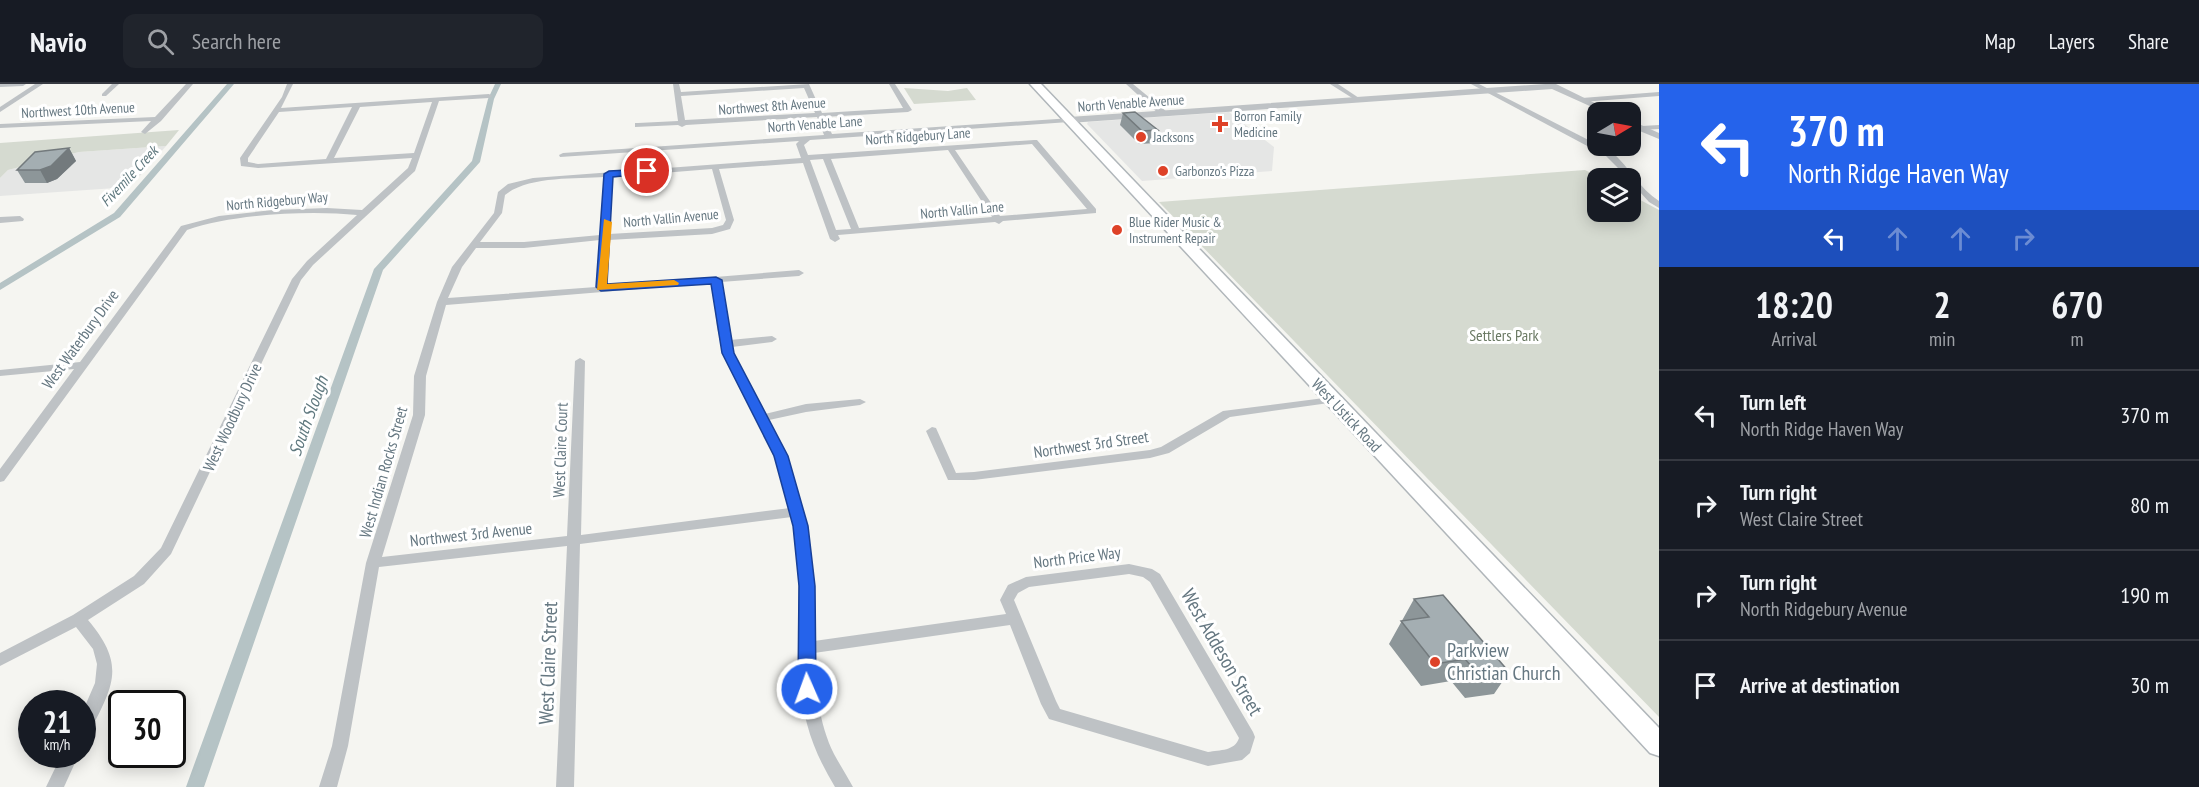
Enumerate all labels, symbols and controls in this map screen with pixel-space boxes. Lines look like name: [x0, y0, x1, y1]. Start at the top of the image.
search box: [123, 14, 543, 68]
text: Navio: [30, 23, 87, 60]
icon: search: [144, 25, 177, 58]
text: Search here: [192, 27, 281, 55]
text: Map: [1985, 28, 2016, 55]
text: Layers: [2049, 28, 2095, 55]
text: Share: [2128, 28, 2169, 55]
street label: North Venable Avenue: [1077, 90, 1185, 116]
street label: Northwest 8th Avenue: [718, 93, 826, 119]
street label: Northwest 10th Avenue: [21, 98, 136, 122]
north arrow: [1587, 102, 1641, 156]
map controls: [1587, 102, 1641, 222]
text: 370 m: [1788, 103, 1885, 158]
place label: Borron Family Medicine: [1234, 107, 1302, 141]
icon: left: [1689, 108, 1767, 186]
street label: North Venable Lane: [767, 112, 863, 136]
marker: Borron Family Medicine: [1211, 115, 1229, 133]
street label: North Ridgebury Lane: [865, 123, 971, 149]
place label: Jacksons: [1152, 128, 1194, 146]
marker: Jacksons: [1134, 130, 1148, 144]
water label: Fivemile Creek: [96, 140, 163, 210]
pin: [621, 145, 672, 196]
icon: arrive: [630, 154, 663, 187]
text: North Ridge Haven Way: [1788, 156, 2009, 190]
place label: Garbonzo's Pizza: [1175, 162, 1254, 180]
marker: Garbonzo's Pizza: [1156, 164, 1170, 178]
button: layers: [1587, 168, 1641, 222]
street label: North Ridgebury Way: [226, 188, 329, 214]
street label: North Vallin Lane: [920, 197, 1005, 223]
street label: North Vallin Avenue: [623, 205, 720, 231]
place label: Blue Rider Music & Instrument Repair: [1129, 213, 1222, 247]
icon: left: [1818, 222, 1851, 255]
icon: ahead: [1881, 222, 1914, 255]
icon: ahead: [1944, 222, 1977, 255]
icon: right: [2007, 222, 2040, 255]
marker: Blue Rider Music & Instrument Repair: [1110, 223, 1124, 237]
text: 18:20: [1755, 281, 1833, 328]
text: 2: [1933, 281, 1951, 328]
text: 670: [2051, 281, 2103, 328]
street label: West Waterbury Drive: [37, 285, 123, 393]
park label: Settlers Park: [1469, 325, 1540, 345]
text: Arrival: [1771, 326, 1817, 352]
text: min: [1929, 326, 1955, 352]
text: m: [2071, 326, 2084, 352]
street label: West Woodbury Drive: [198, 360, 266, 474]
water label: South Slough: [283, 372, 333, 459]
street label: West Ustick Road: [1308, 374, 1386, 456]
text: Turn left: [1740, 388, 1806, 416]
icon: left: [1689, 399, 1722, 432]
street label: West Claire Court: [548, 401, 572, 498]
text: 370 m: [2120, 401, 2169, 429]
street label: West Indian Rocks Street: [355, 403, 411, 540]
text: North Ridge Haven Way: [1740, 416, 1903, 442]
street label: Northwest 3rd Street: [1032, 426, 1150, 462]
text: Turn right: [1740, 478, 1817, 506]
icon: right: [1689, 489, 1722, 522]
text: 80 m: [2130, 491, 2169, 519]
text: West Claire Street: [1740, 506, 1863, 532]
street label: Northwest 3rd Avenue: [409, 518, 533, 550]
street label: North Price Way: [1032, 542, 1122, 572]
text: Turn right: [1740, 568, 1817, 596]
icon: right: [1689, 579, 1722, 612]
text: 190 m: [2120, 581, 2169, 609]
street label: West Addeson Street: [1175, 584, 1269, 720]
text: North Ridgebury Avenue: [1740, 596, 1907, 622]
street label: West Claire Street: [533, 601, 563, 725]
place label: Parkview Christian Church: [1447, 637, 1560, 686]
marker: Parkview Christian Church: [1428, 655, 1442, 669]
position arrow: [775, 657, 839, 721]
icon: arrive: [1689, 669, 1722, 702]
text: Arrive at destination: [1740, 671, 1900, 699]
text: 30 m: [2130, 671, 2169, 699]
speed limit sign: 30: [108, 690, 186, 768]
text: 21: [43, 702, 71, 741]
text: km/h: [44, 735, 70, 754]

